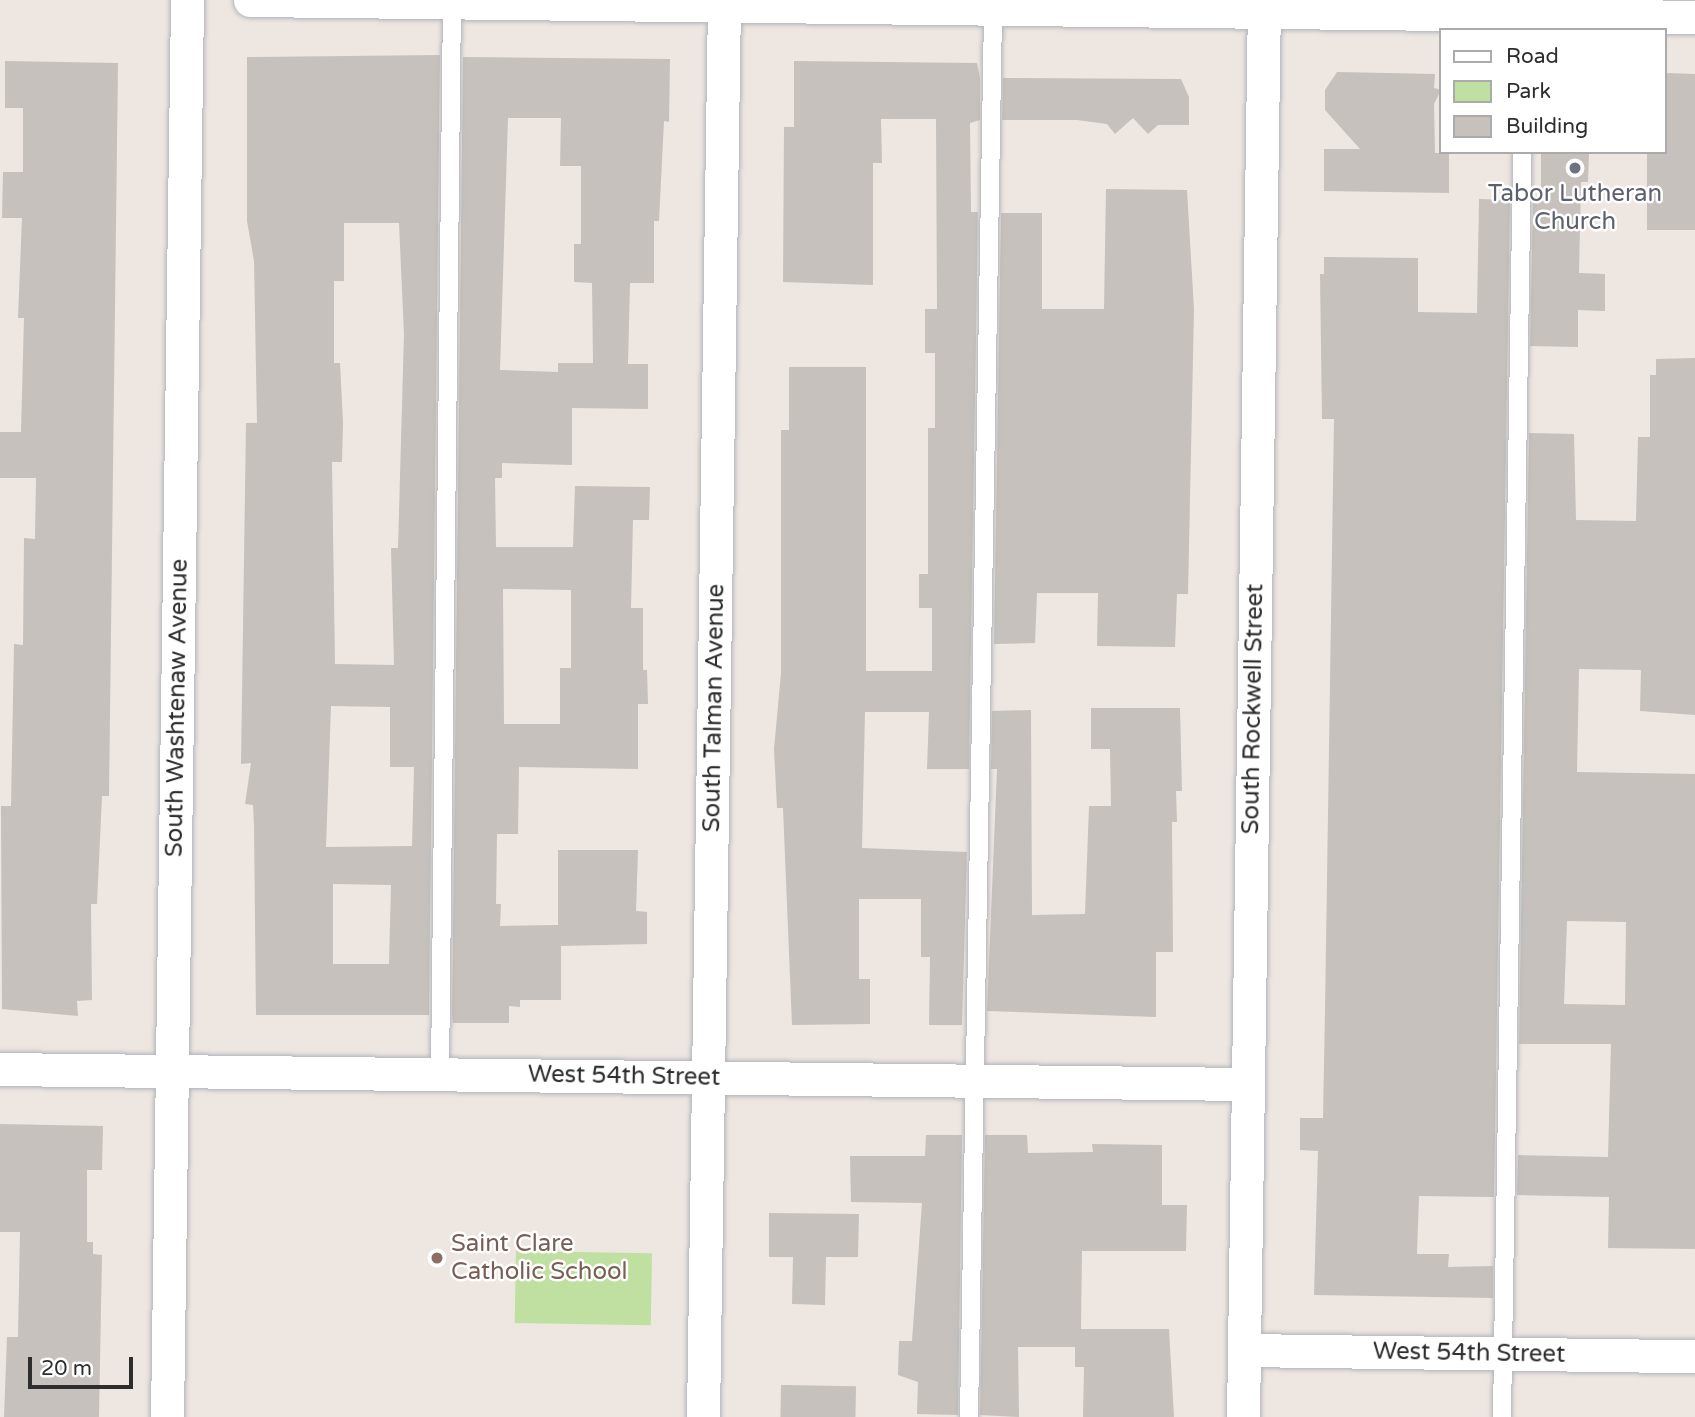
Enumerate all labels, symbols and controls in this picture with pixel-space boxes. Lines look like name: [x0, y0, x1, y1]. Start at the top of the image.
legend: [1440, 28, 1667, 154]
text: Road: [1506, 44, 1559, 69]
text: Park: [1506, 79, 1551, 104]
text: Building: [1506, 114, 1588, 139]
marker: Tabor Lutheran Church: [1567, 160, 1583, 176]
place label: Tabor Lutheran Church: [1488, 180, 1662, 236]
street label: South Washtenaw Avenue: [160, 559, 194, 857]
street label: South Rockwell Street: [1236, 583, 1270, 835]
street label: South Talman Avenue: [697, 584, 731, 832]
street label: West 54th Street: [528, 1060, 720, 1092]
place label: Saint Clare Catholic School: [451, 1230, 628, 1286]
marker: Saint Clare Catholic School: [429, 1250, 445, 1266]
street label: West 54th Street: [1373, 1337, 1565, 1369]
scale bar: [32, 1344, 136, 1388]
text: 20 m: [41, 1356, 92, 1381]

